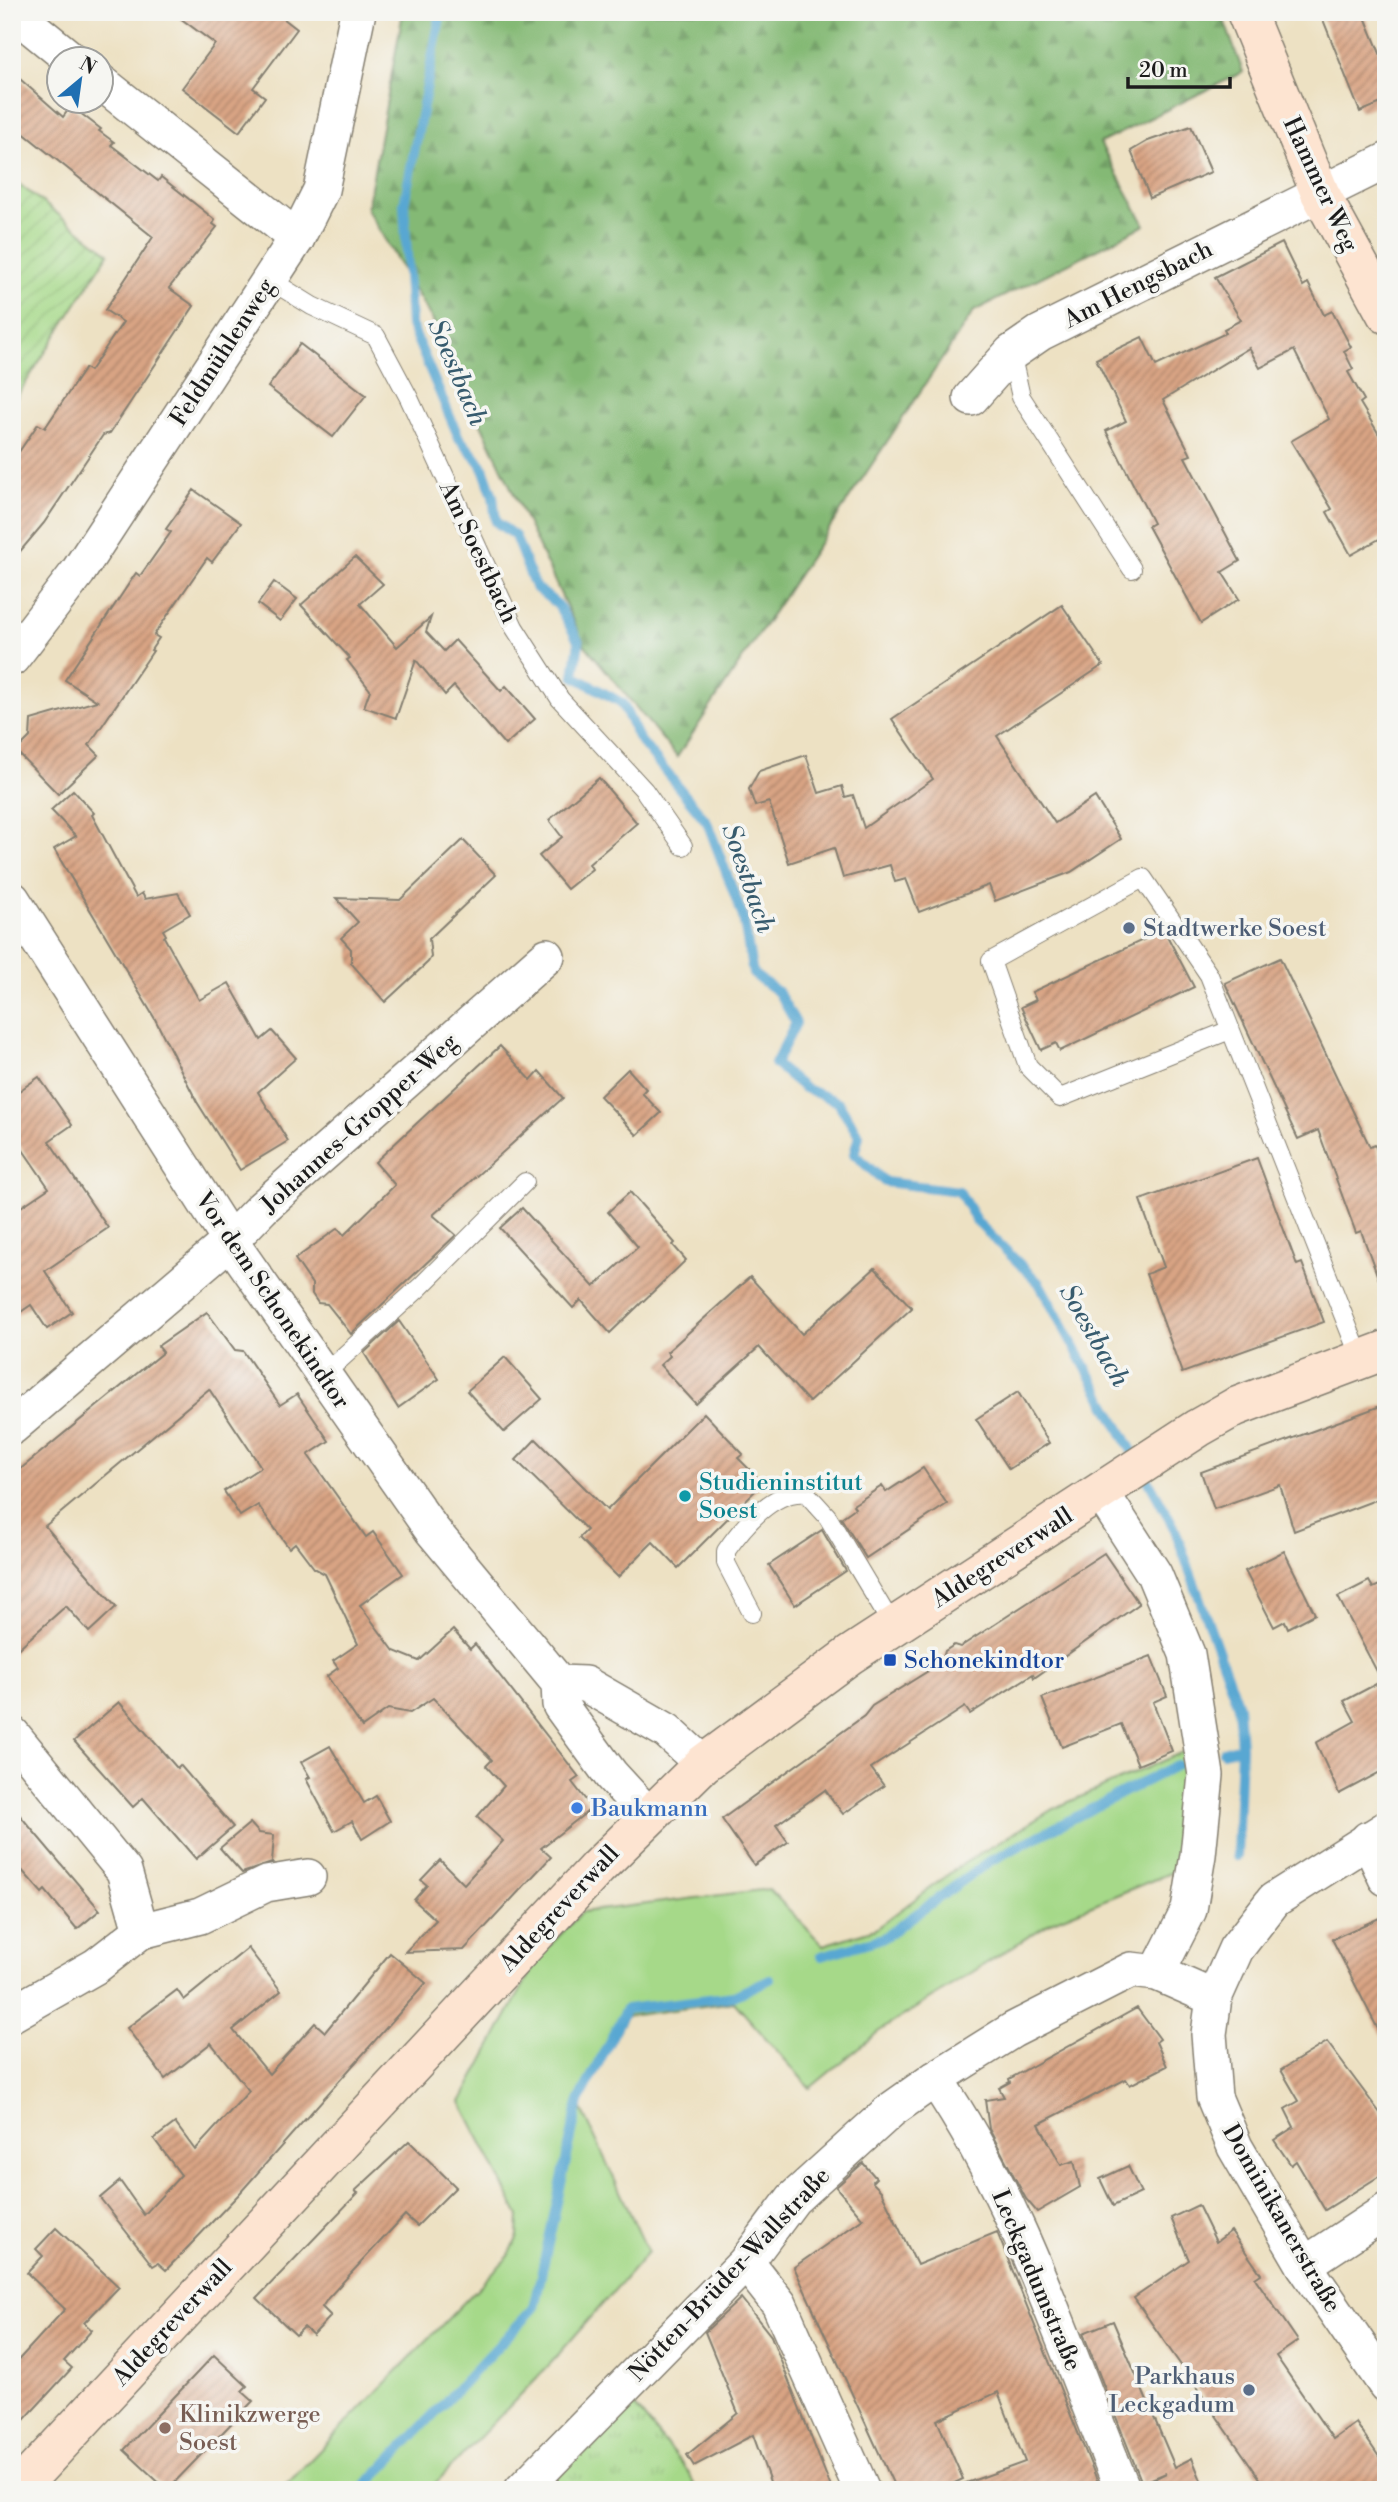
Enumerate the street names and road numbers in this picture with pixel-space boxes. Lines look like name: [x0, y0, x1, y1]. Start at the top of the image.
street label: Hammer Weg: [1276, 112, 1365, 257]
street label: Am Hengsbach: [1058, 235, 1218, 336]
street label: Feldmühlenweg: [164, 272, 282, 432]
street label: Am Soestbach: [432, 476, 524, 628]
street label: Johannes-Gropper-Weg: [254, 1027, 465, 1221]
street label: Vor dem Schonekindtor: [188, 1185, 356, 1415]
street label: Aldegreverwall: [925, 1501, 1079, 1615]
street label: Aldegreverwall: [493, 1839, 626, 1979]
street label: Dominikanerstraße: [1215, 2119, 1347, 2318]
street label: Nötten-Brüder-Wallstraße: [623, 2161, 837, 2388]
street label: Leckgadumstraße: [984, 2185, 1088, 2375]
street label: Aldegreverwall: [106, 2253, 239, 2393]

